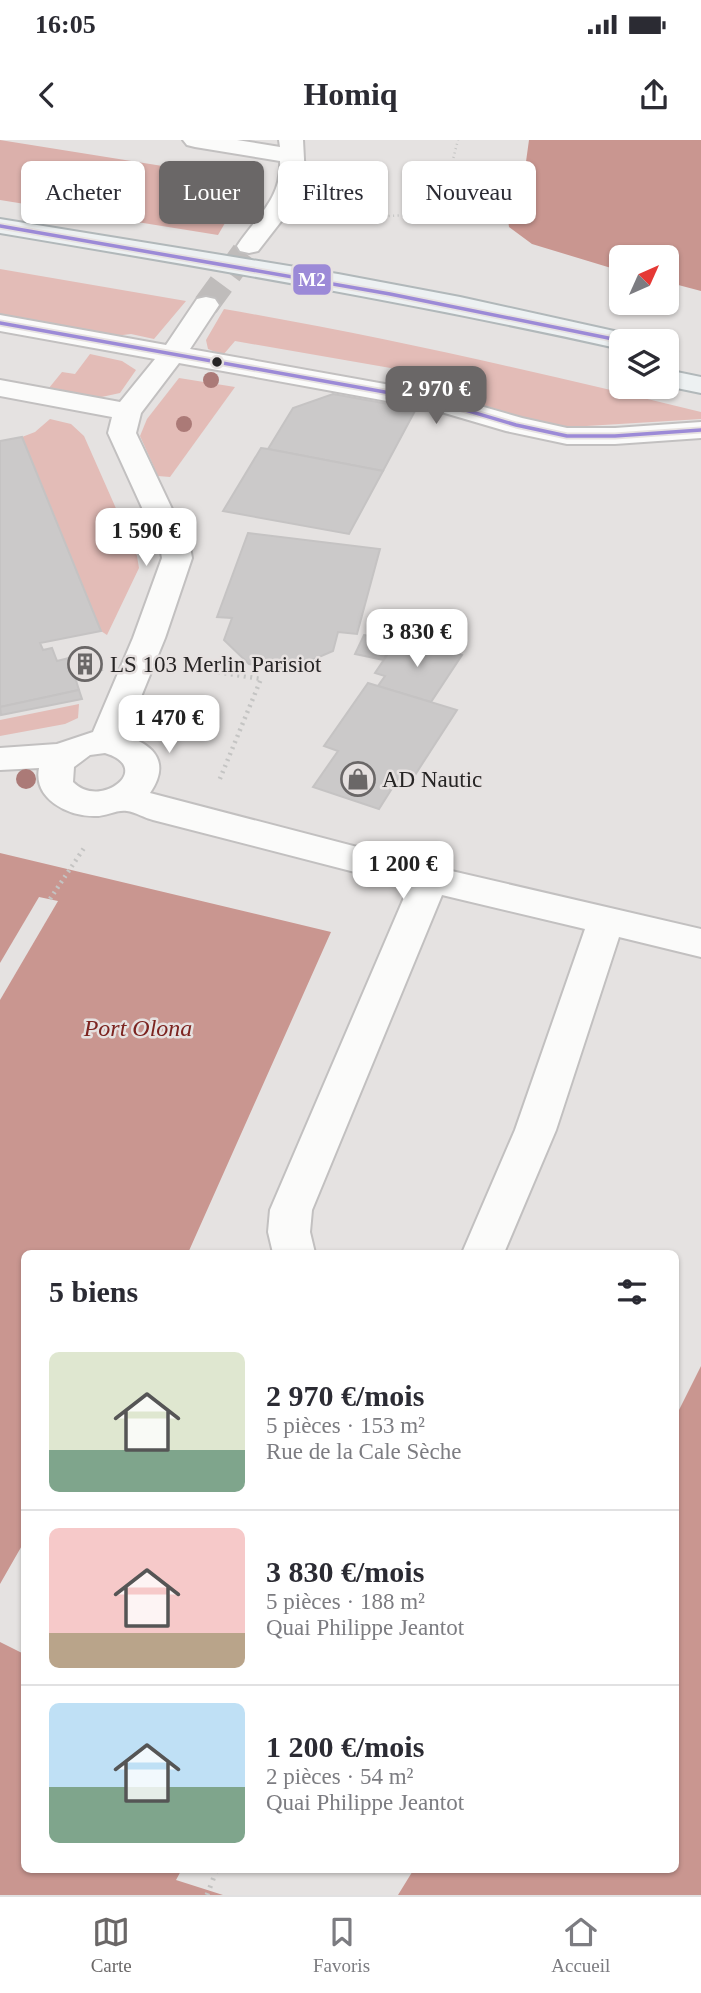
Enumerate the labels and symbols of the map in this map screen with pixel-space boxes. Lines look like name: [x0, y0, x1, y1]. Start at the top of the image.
north arrow: [609, 245, 679, 315]
line badge: M2: [292, 263, 332, 296]
text: M2: [298, 269, 326, 290]
unlabelled marker: [210, 355, 224, 369]
pin: 2 970 €: [371, 366, 501, 426]
pin: 1 590 €: [81, 508, 211, 568]
pin: 3 830 €: [352, 610, 482, 669]
building icon: LS 103 Merlin Parisiot: [66, 645, 104, 683]
place label: LS 103 Merlin Parisiot: [110, 652, 322, 677]
pin: 1 470 €: [104, 696, 234, 755]
shop icon: AD Nautic: [339, 760, 377, 798]
place label: AD Nautic: [382, 767, 482, 792]
pin: 1 200 €: [338, 842, 468, 901]
water label: Port Olona: [83, 1015, 192, 1041]

